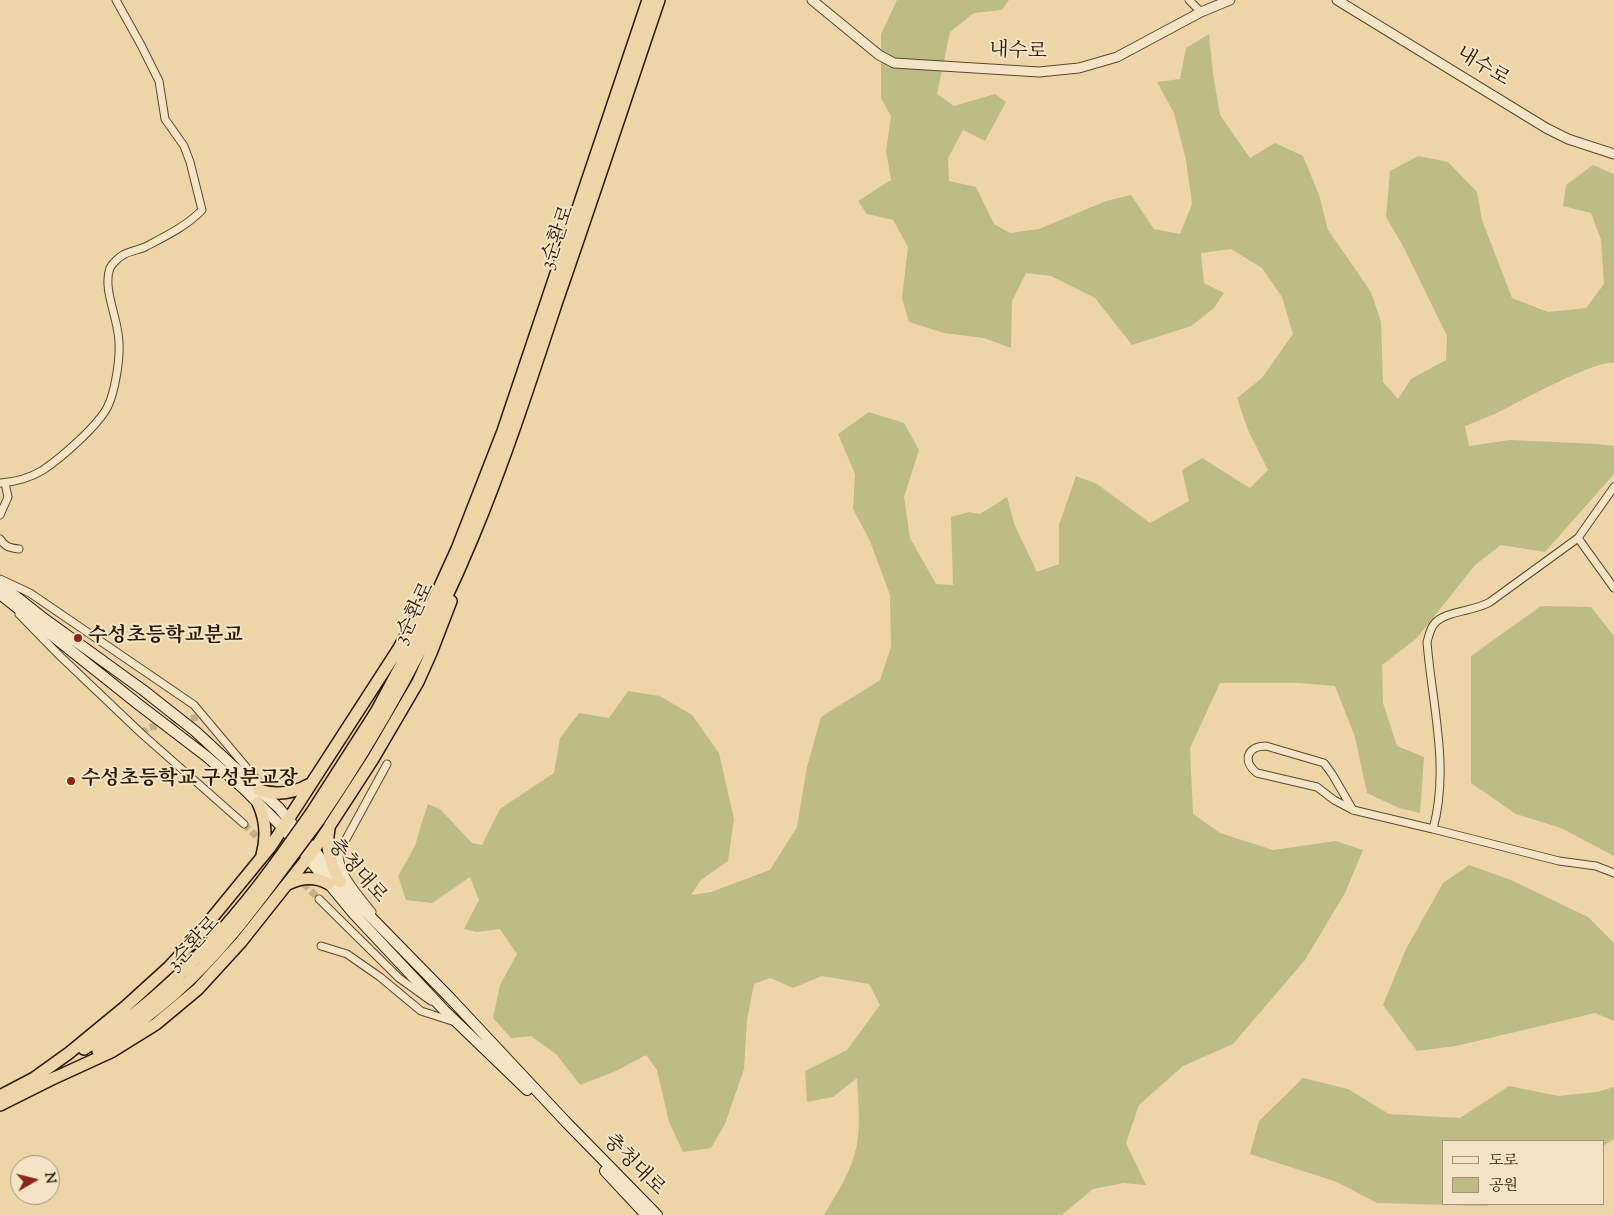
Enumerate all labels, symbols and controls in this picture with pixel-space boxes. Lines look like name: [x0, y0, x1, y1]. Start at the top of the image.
street label: 내수로: [989, 40, 1047, 66]
street label: 내수로: [1451, 43, 1513, 93]
street label: 3순환로: [537, 203, 581, 273]
street label: 3순환로: [391, 579, 441, 649]
place label: 수성초등학교분교: [88, 626, 243, 650]
marker: 수성초등학교분교: [72, 632, 84, 644]
place label: 수성초등학교 구성분교장: [81, 769, 298, 793]
marker: 수성초등학교 구성분교장: [65, 775, 77, 787]
street label: 충청대로: [322, 835, 390, 909]
street label: 3순환로: [164, 913, 226, 977]
street label: 충청대로: [597, 1130, 669, 1202]
legend: [1442, 1140, 1604, 1205]
text: 도로: [1489, 1151, 1518, 1172]
north arrow: [10, 1155, 60, 1205]
text: N: [38, 1171, 60, 1185]
text: 공원: [1489, 1176, 1518, 1197]

